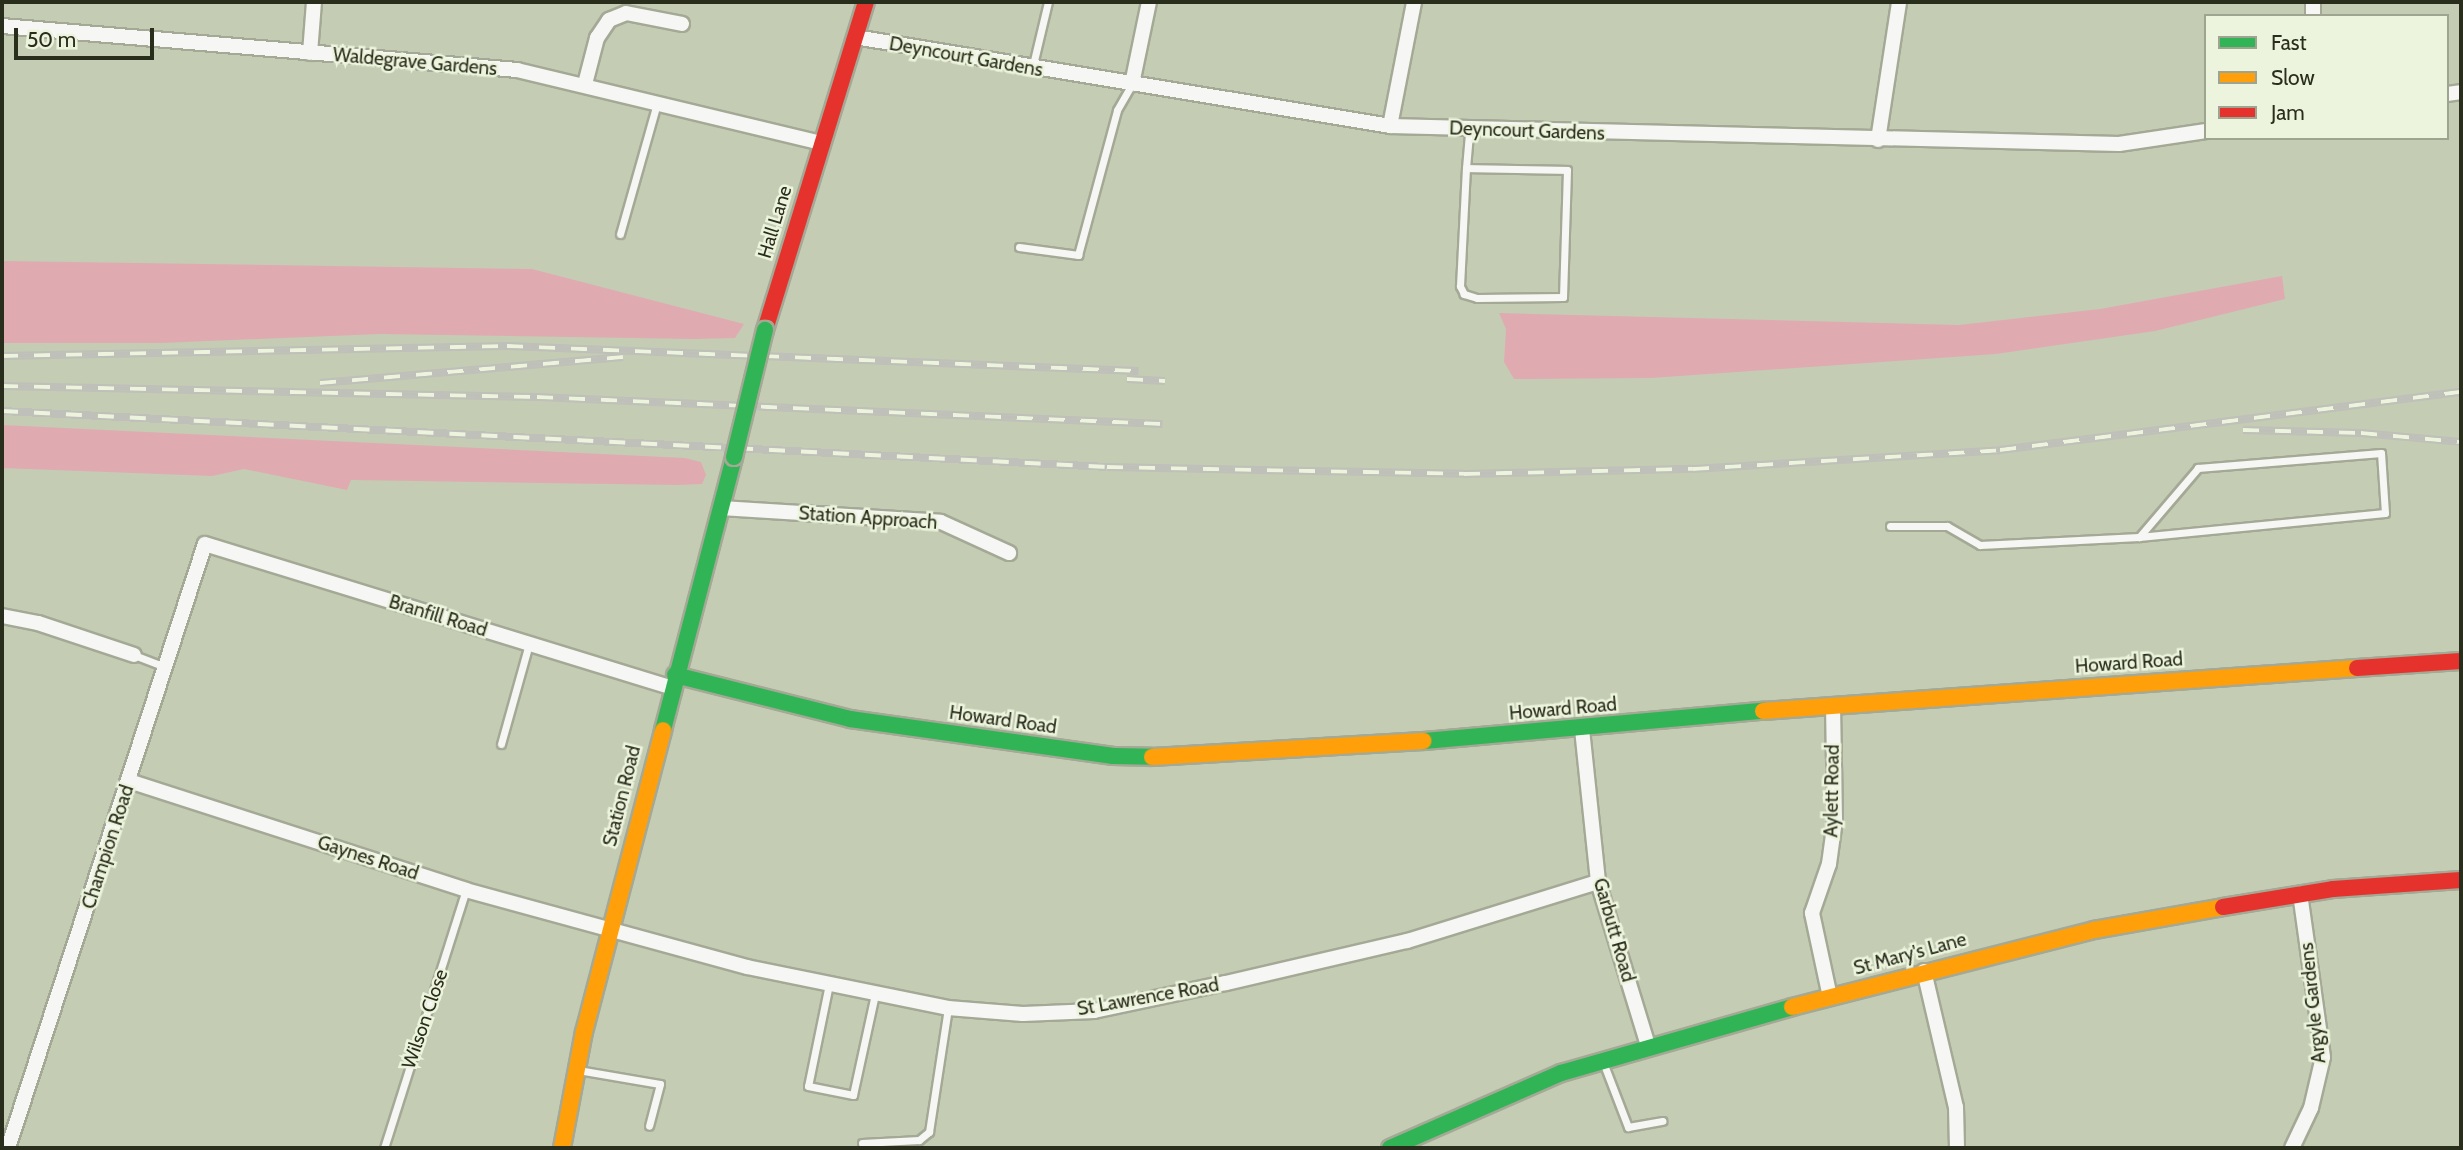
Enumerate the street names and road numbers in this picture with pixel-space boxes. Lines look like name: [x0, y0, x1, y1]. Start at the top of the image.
street label: Deyncourt Gardens: [887, 32, 1045, 82]
street label: Waldegrave Gardens: [332, 43, 498, 81]
street label: Deyncourt Gardens: [1449, 117, 1605, 145]
street label: Hall Lane: [753, 183, 797, 261]
street label: Station Approach: [798, 502, 938, 534]
street label: Branfill Road: [386, 590, 490, 642]
street label: Howard Road: [2074, 648, 2184, 678]
street label: Howard Road: [1508, 693, 1618, 725]
street label: Howard Road: [948, 701, 1058, 739]
street label: Station Road: [598, 743, 646, 849]
street label: Aylett Road: [1820, 744, 1844, 838]
street label: Champion Road: [77, 782, 139, 912]
street label: Gaynes Road: [315, 831, 421, 885]
street label: Garbutt Road: [1588, 876, 1640, 984]
street label: St Mary's Lane: [1851, 928, 1969, 980]
street label: Argyle Gardens: [2295, 941, 2331, 1065]
street label: Wilson Close: [397, 966, 453, 1072]
street label: St Lawrence Road: [1075, 973, 1221, 1021]

